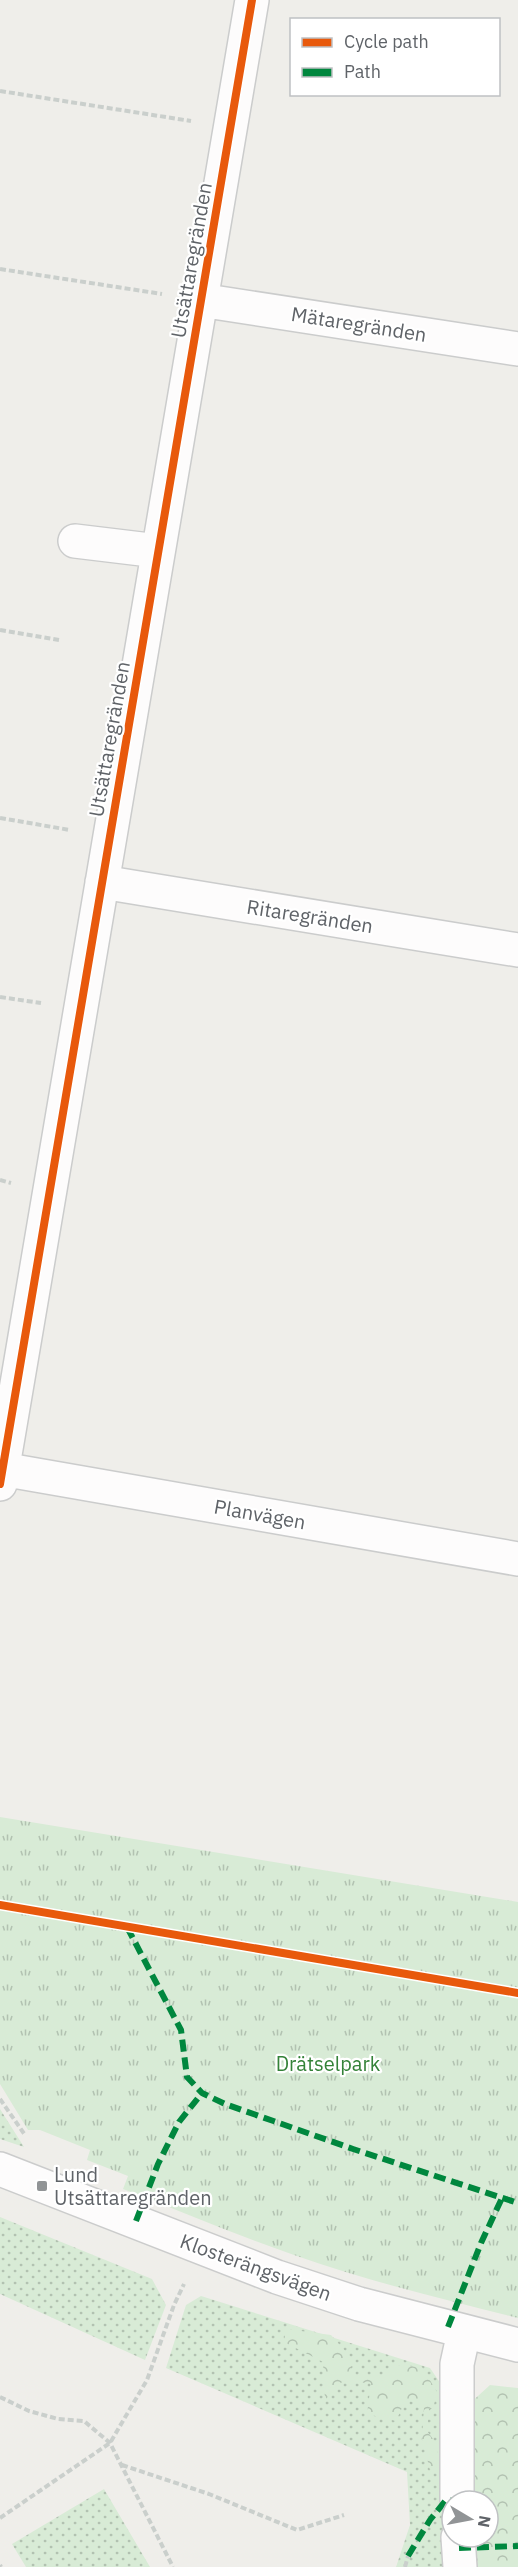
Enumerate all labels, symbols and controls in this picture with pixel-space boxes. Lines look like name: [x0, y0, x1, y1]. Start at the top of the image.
legend: [290, 18, 500, 96]
text: Cycle path: [344, 30, 429, 53]
text: Path: [344, 60, 381, 83]
street label: Utsättaregränden: [164, 180, 218, 340]
street label: Mätaregränden: [289, 300, 429, 348]
street label: Utsättaregränden: [82, 659, 136, 819]
street label: Ritaregränden: [245, 893, 375, 939]
street label: Planvägen: [212, 1493, 308, 1535]
park label: Drätselpark: [276, 2050, 381, 2077]
place label: Lund Utsättaregränden: [54, 2161, 212, 2211]
marker: Lund Utsättaregränden: [35, 2179, 49, 2193]
street label: Klosterängsvägen: [177, 2227, 335, 2307]
north arrow: [440, 2489, 500, 2549]
text: N: [474, 2514, 496, 2529]

